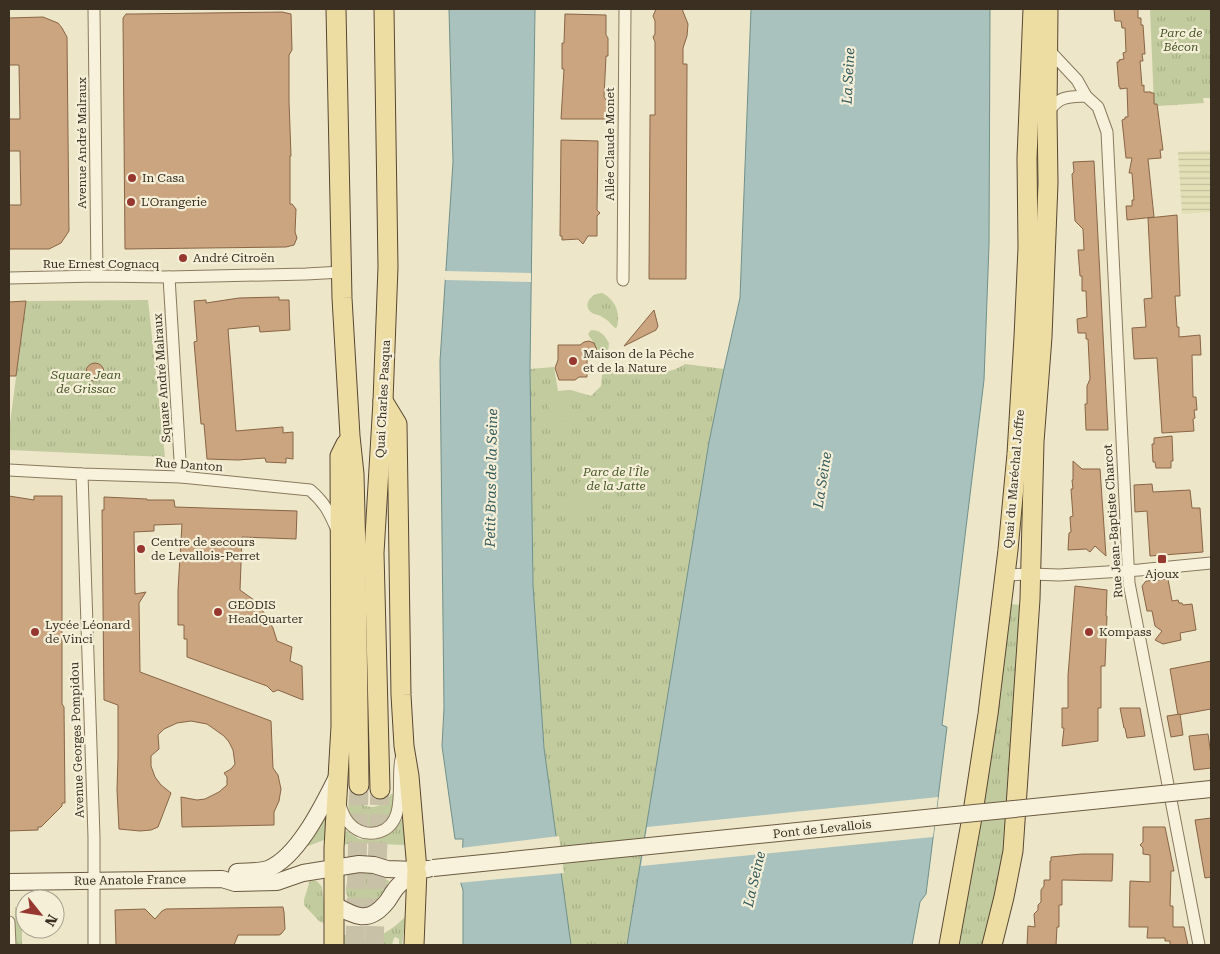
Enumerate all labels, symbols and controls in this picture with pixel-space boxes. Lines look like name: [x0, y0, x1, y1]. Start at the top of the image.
park label: Parc de Bécon: [1159, 26, 1202, 54]
water label: La Seine: [838, 47, 857, 106]
street label: Avenue André Malraux: [75, 77, 89, 209]
street label: Allée Claude Monet: [603, 87, 617, 201]
place label: In Casa: [142, 171, 185, 185]
marker: In Casa: [126, 172, 138, 184]
place label: L'Orangerie: [141, 195, 207, 209]
marker: L'Orangerie: [125, 196, 137, 208]
place label: André Citroën: [193, 251, 275, 265]
marker: André Citroën: [177, 252, 189, 264]
street label: Rue Ernest Cognacq: [43, 257, 160, 271]
street label: Square André Malraux: [151, 313, 173, 443]
street label: Quai Charles Pasqua: [373, 339, 393, 458]
place label: Maison de la Pêche et de la Nature: [583, 347, 695, 375]
marker: Maison de la Pêche et de la Nature: [567, 355, 579, 367]
park label: Square Jean de Grissac: [50, 368, 121, 396]
water label: Petit Bras de la Seine: [482, 408, 500, 549]
street label: Quai du Maréchal Joffre: [1001, 408, 1027, 549]
street label: Rue Jean-Baptiste Charcot: [1101, 443, 1125, 599]
water label: La Seine: [810, 451, 834, 510]
street label: Rue Danton: [154, 456, 224, 474]
park label: Parc de l'Île de la Jatte: [582, 465, 649, 493]
place label: Centre de secours de Levallois-Perret: [151, 535, 261, 563]
marker: Centre de secours de Levallois-Perret: [135, 543, 147, 555]
marker: Ajoux: [1156, 553, 1168, 565]
place label: Ajoux: [1145, 567, 1179, 581]
place label: GEODIS HeadQuarter: [228, 598, 303, 626]
marker: GEODIS HeadQuarter: [212, 606, 224, 618]
place label: Lycée Léonard de Vinci: [45, 618, 131, 646]
place label: Kompass: [1099, 625, 1152, 639]
marker: Lycée Léonard de Vinci: [29, 626, 41, 638]
marker: Kompass: [1083, 626, 1095, 638]
street label: Avenue Georges Pompidou: [67, 661, 87, 818]
street label: Pont de Levallois: [772, 817, 872, 841]
water label: La Seine: [740, 850, 768, 909]
street label: Rue Anatole France: [74, 872, 187, 888]
north arrow: [15, 889, 65, 939]
text: N: [42, 912, 61, 929]

